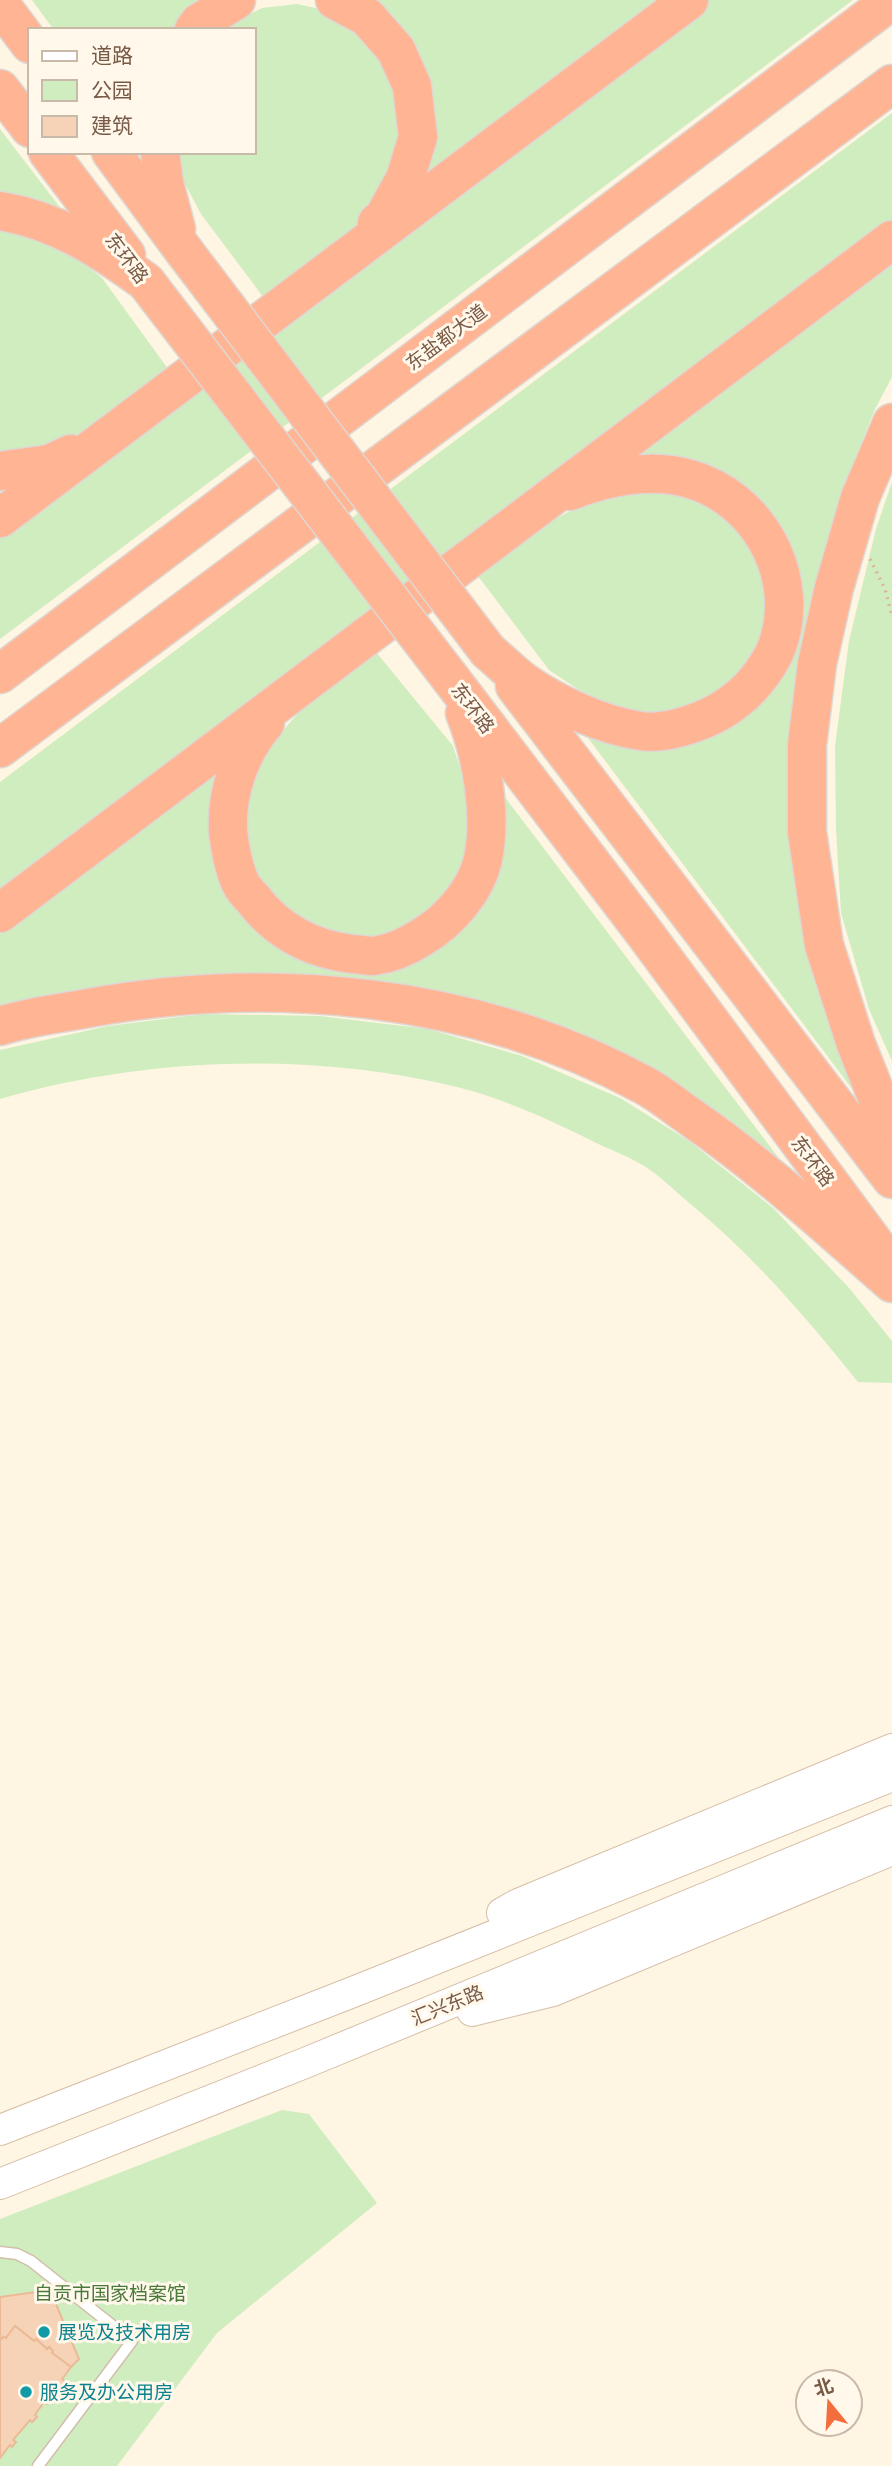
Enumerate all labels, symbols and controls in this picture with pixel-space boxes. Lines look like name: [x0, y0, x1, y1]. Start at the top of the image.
legend: [28, 28, 256, 154]
text: 道路: [91, 42, 133, 70]
text: 公园: [91, 77, 133, 105]
text: 建筑: [91, 112, 133, 140]
street label: 东环路: [99, 228, 154, 289]
street label: 东盐都大道: [401, 299, 492, 376]
street label: 东环路: [445, 678, 500, 739]
street label: 东环路: [785, 1131, 840, 1192]
street label: 汇兴东路: [407, 1980, 487, 2031]
park label: 自贡市国家档案馆: [34, 2281, 186, 2306]
place label: 展览及技术用房: [58, 2320, 191, 2345]
marker: 展览及技术用房: [36, 2324, 52, 2340]
north arrow: [794, 2368, 864, 2438]
text: 北: [811, 2372, 837, 2402]
place label: 服务及办公用房: [40, 2380, 173, 2405]
marker: 服务及办公用房: [18, 2384, 34, 2400]

